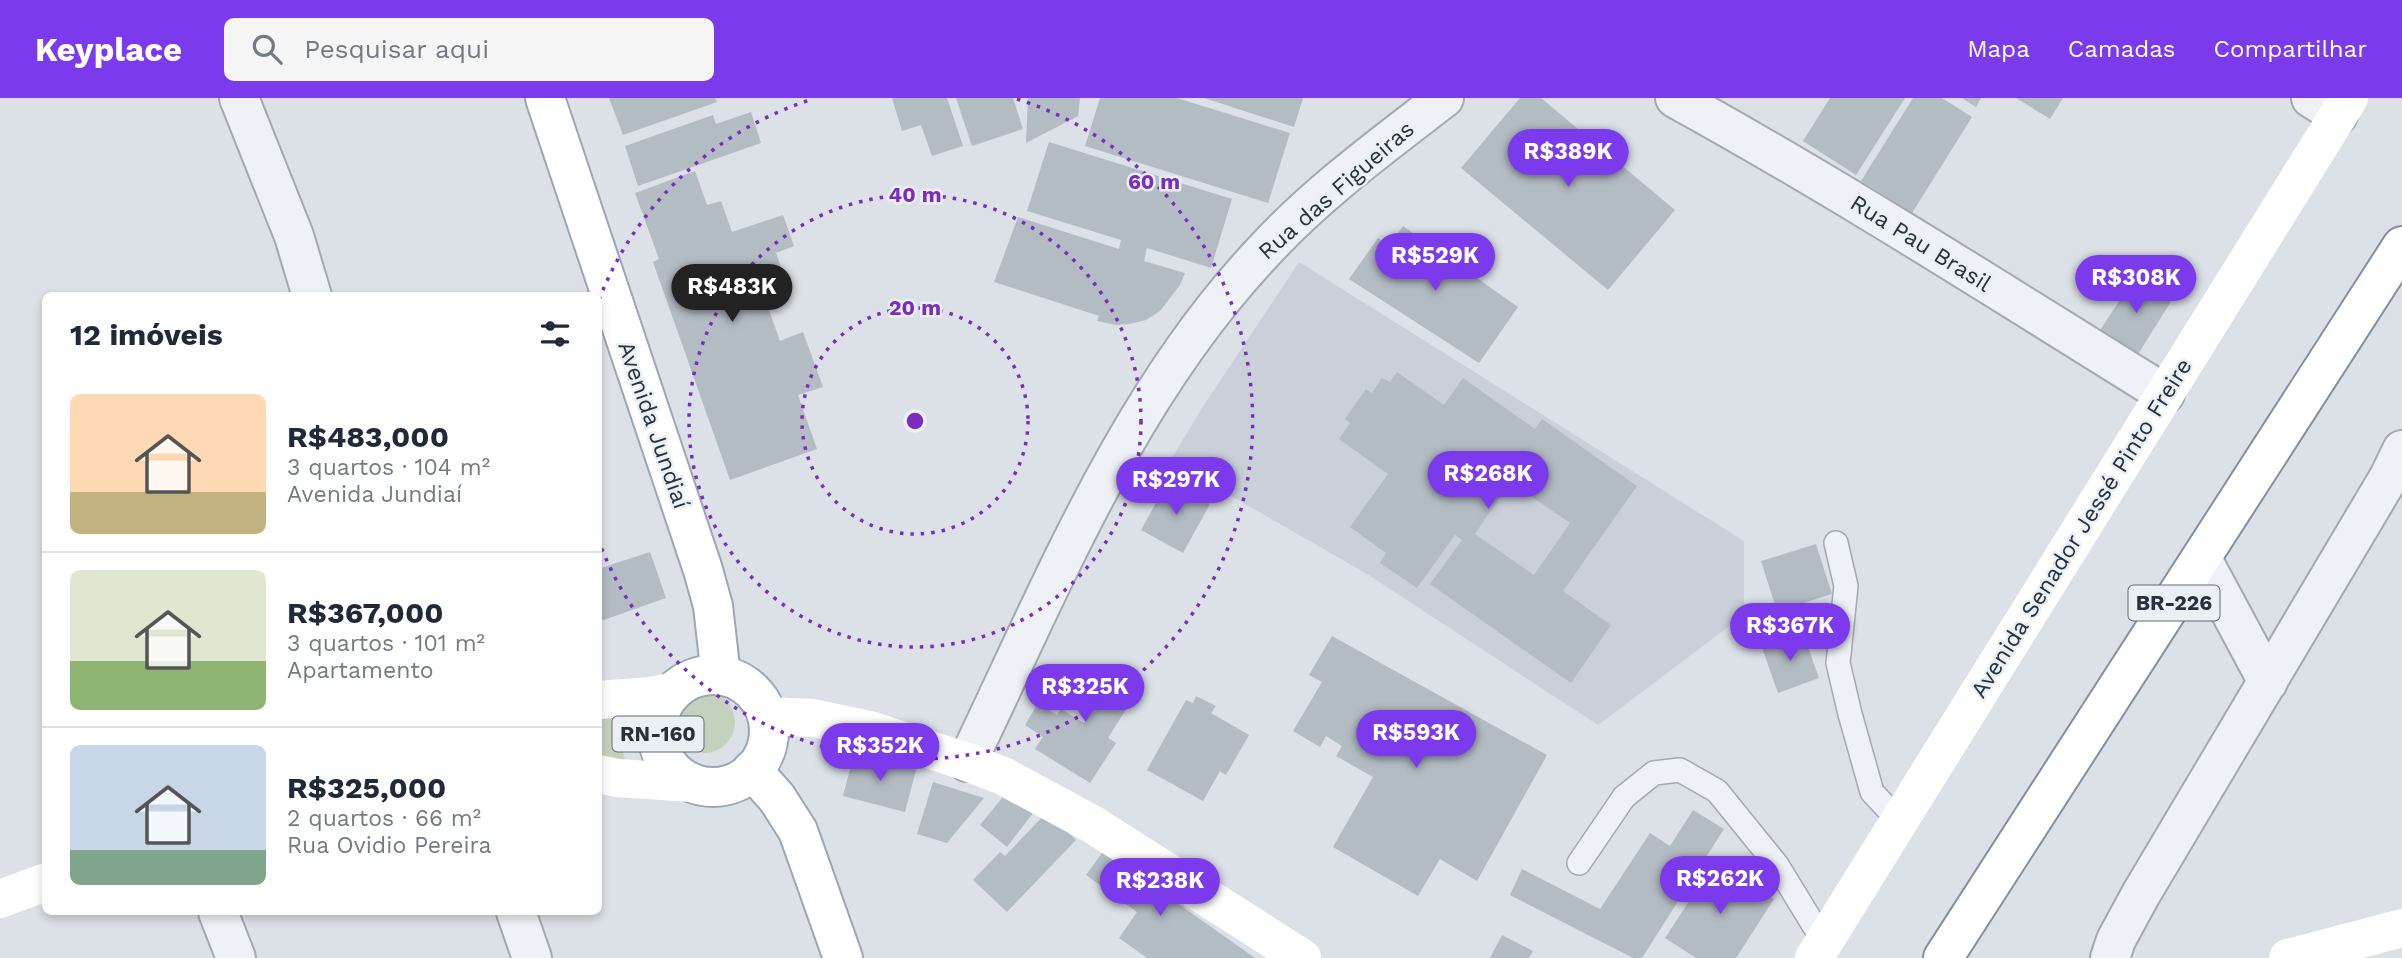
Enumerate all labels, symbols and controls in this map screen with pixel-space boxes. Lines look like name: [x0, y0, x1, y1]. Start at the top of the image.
search box: [224, 18, 714, 81]
text: Keyplace: [35, 30, 182, 69]
icon: search: [248, 30, 286, 68]
text: Pesquisar aqui: [304, 34, 489, 64]
text: Mapa: [1967, 35, 2030, 63]
text: Camadas: [2068, 35, 2176, 63]
text: Compartilhar: [2214, 35, 2367, 63]
street label: Rua das Figueiras: [1253, 116, 1420, 265]
pin: R$389K: [1511, 130, 1625, 189]
text: R$389K: [1524, 138, 1612, 165]
text: 60 m: [1128, 169, 1180, 194]
text: 40 m: [889, 182, 941, 207]
street label: Rua Pau Brasil: [1845, 189, 1996, 298]
pin: R$529K: [1378, 234, 1492, 293]
text: R$529K: [1391, 242, 1479, 269]
pin: R$308K: [2079, 256, 2193, 315]
pin: R$483K: [675, 264, 789, 324]
text: R$308K: [2091, 264, 2181, 291]
text: R$483K: [687, 273, 777, 300]
text: 20 m: [889, 295, 941, 320]
icon: filters: [536, 315, 574, 353]
text: 12 imóveis: [70, 317, 223, 352]
street label: Avenida Jundiaí: [612, 338, 695, 512]
street label: Avenida Senador Jessé Pinto Freire: [1965, 354, 2198, 703]
centre of rings: [903, 409, 927, 433]
text: R$483,000: [287, 419, 449, 454]
icon: home: [126, 422, 210, 506]
pin: R$268K: [1431, 452, 1545, 511]
text: 3 quartos · 104 m²: [287, 454, 490, 481]
pin: R$297K: [1119, 458, 1233, 517]
text: R$268K: [1444, 460, 1532, 487]
text: R$297K: [1132, 466, 1220, 493]
text: Avenida Jundiaí: [287, 481, 462, 508]
road number: BR-226: [2128, 586, 2220, 620]
text: R$367,000: [287, 595, 444, 630]
icon: home: [126, 598, 210, 682]
pin: R$367K: [1733, 603, 1847, 663]
text: R$367K: [1746, 612, 1834, 639]
text: 3 quartos · 101 m²: [287, 630, 485, 657]
text: Apartamento: [287, 657, 434, 684]
pin: R$325K: [1028, 664, 1142, 724]
text: R$325K: [1041, 673, 1129, 700]
pin: R$593K: [1359, 710, 1473, 770]
road number: RN-160: [612, 716, 704, 752]
text: R$593K: [1372, 719, 1460, 746]
pin: R$352K: [823, 724, 937, 783]
text: R$352K: [836, 732, 924, 759]
text: R$325,000: [287, 770, 446, 805]
icon: home: [126, 773, 210, 857]
text: 2 quartos · 66 m²: [287, 805, 481, 832]
text: Rua Ovidio Pereira: [287, 832, 492, 859]
pin: R$262K: [1663, 856, 1777, 916]
pin: R$238K: [1103, 858, 1217, 918]
text: R$262K: [1676, 865, 1764, 892]
text: R$238K: [1116, 867, 1204, 894]

